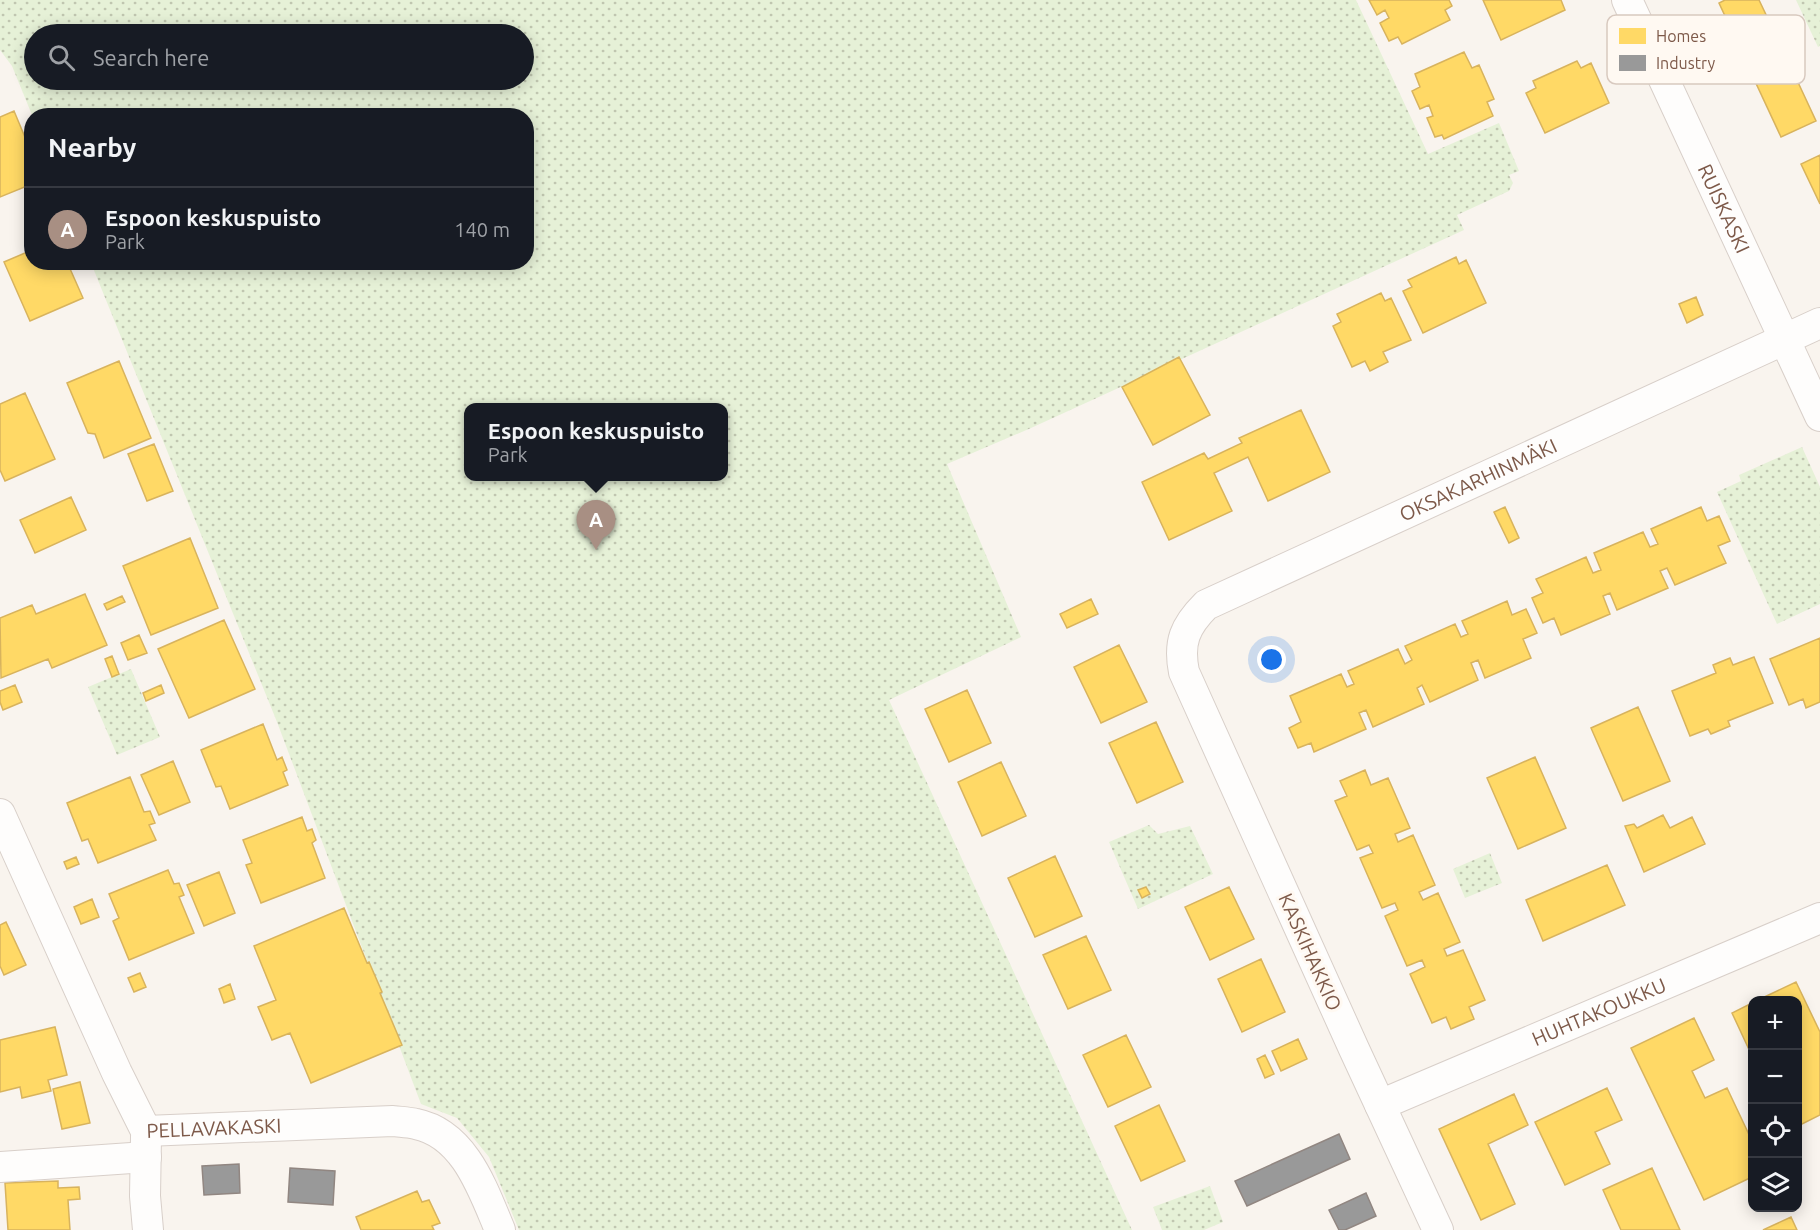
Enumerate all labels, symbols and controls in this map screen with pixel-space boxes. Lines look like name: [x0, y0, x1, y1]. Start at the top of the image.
legend: [1607, 15, 1805, 84]
search box: [24, 24, 534, 90]
text: Homes: [1656, 27, 1706, 45]
icon: search: [45, 41, 78, 74]
text: Search here: [93, 45, 209, 70]
text: Industry: [1656, 54, 1715, 72]
text: Nearby: [48, 133, 136, 162]
street label: RUISKASKI: [1694, 160, 1755, 257]
text: Espoon keskuspuisto: [105, 205, 321, 230]
text: A: [60, 218, 75, 241]
text: 140 m: [454, 218, 510, 241]
text: Park: [105, 230, 145, 253]
popup: [464, 403, 728, 481]
text: Espoon keskuspuisto: [488, 418, 704, 443]
street label: OKSAKARHINMÄKI: [1396, 433, 1560, 526]
text: Park: [488, 443, 528, 466]
pin: A: [576, 500, 616, 550]
your location: [1257, 645, 1286, 674]
street label: KASKIHAKKIO: [1274, 890, 1347, 1014]
street label: HUHTAKOUKKU: [1528, 973, 1669, 1050]
map controls: [1748, 996, 1802, 1212]
button: +: [1748, 996, 1802, 1050]
button: −: [1748, 1050, 1802, 1104]
button: locate: [1748, 1104, 1802, 1158]
street label: PELLAVAKASKI: [146, 1114, 282, 1142]
button: layers: [1748, 1158, 1802, 1212]

